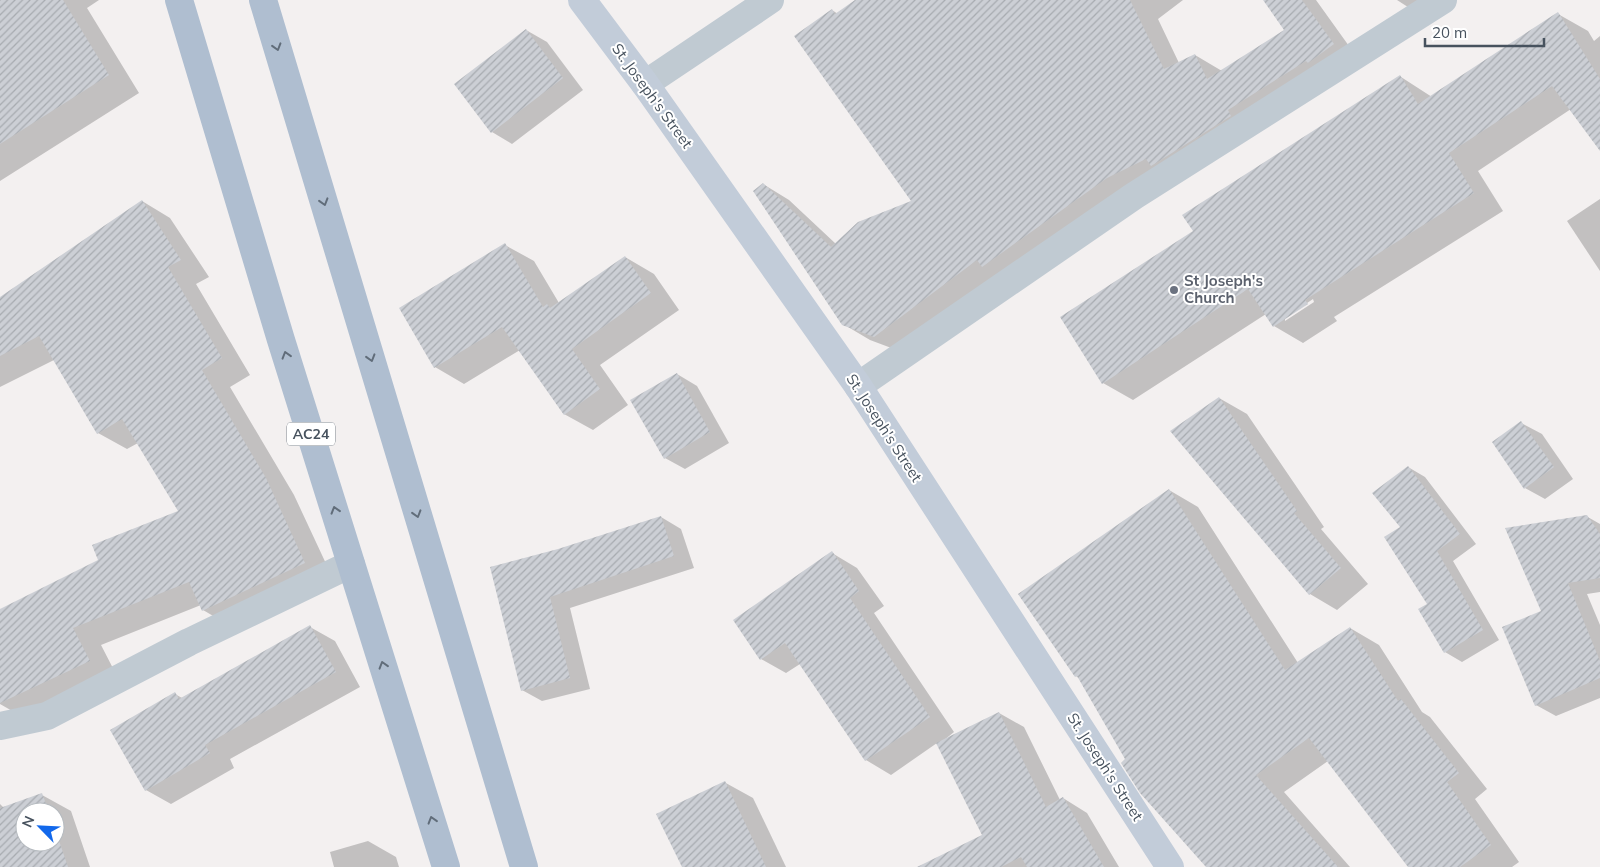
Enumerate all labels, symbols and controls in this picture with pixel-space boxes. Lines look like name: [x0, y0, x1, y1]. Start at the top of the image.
scale bar: [1425, 15, 1544, 47]
text: 20 m: [1432, 23, 1467, 42]
street label: St. Joseph's Street: [608, 39, 697, 152]
one-way arrow: [271, 42, 281, 50]
one-way arrow: [318, 198, 328, 206]
place label: St Joseph's Church: [1184, 271, 1263, 307]
marker: St Joseph's Church: [1168, 284, 1180, 296]
one-way arrow: [282, 352, 292, 360]
one-way arrow: [365, 353, 375, 362]
street label: St. Joseph's Street: [842, 370, 926, 485]
road number: AC24: [287, 422, 335, 446]
one-way arrow: [330, 507, 340, 515]
one-way arrow: [412, 509, 422, 517]
one-way arrow: [379, 662, 389, 670]
street label: St. Joseph's Street: [1063, 709, 1147, 824]
north arrow: [15, 802, 65, 852]
text: N: [18, 813, 38, 830]
one-way arrow: [427, 817, 437, 825]

